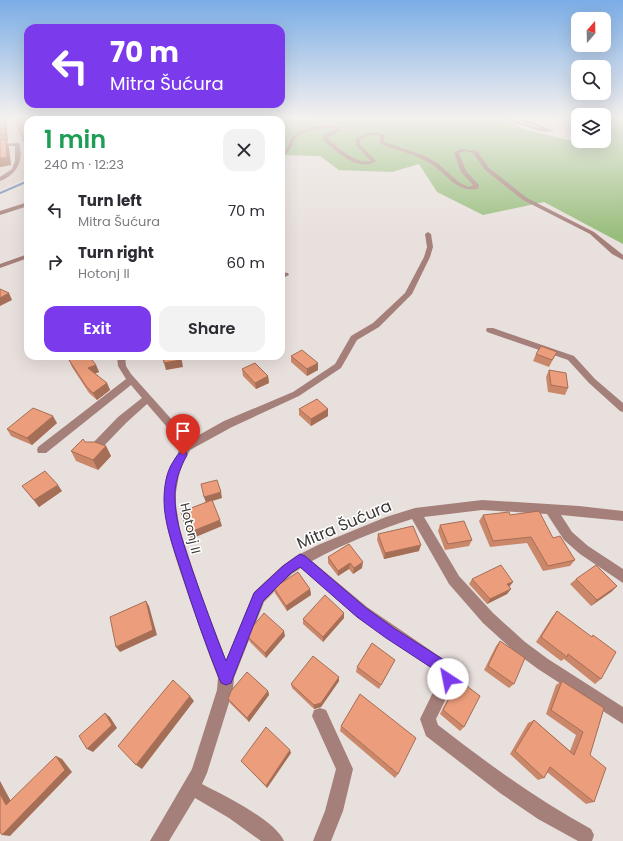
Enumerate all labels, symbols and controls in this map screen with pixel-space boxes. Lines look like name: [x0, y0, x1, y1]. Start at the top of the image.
north arrow: [571, 12, 611, 52]
map controls: [571, 12, 611, 148]
text: 70 m: [110, 33, 179, 72]
icon: left: [44, 40, 96, 92]
button: search: [571, 60, 611, 100]
text: Mitra Šućura: [110, 71, 224, 96]
button: layers: [571, 108, 611, 148]
text: 1 min: [44, 123, 106, 156]
button: close: [223, 129, 265, 171]
text: 240 m · 12:23: [44, 155, 124, 174]
text: Turn left: [78, 190, 142, 211]
icon: left: [44, 199, 66, 221]
text: 70 m: [228, 200, 265, 221]
text: Mitra Šućura: [78, 212, 160, 231]
text: Turn right: [78, 242, 154, 263]
icon: right: [44, 251, 66, 273]
text: 60 m: [227, 252, 265, 273]
text: Hotonj II: [78, 264, 130, 283]
button: Exit: [44, 306, 151, 352]
button: Share: [159, 306, 265, 352]
pin: [166, 414, 200, 455]
icon: arrive: [172, 420, 194, 442]
street label: Mitra Šućura: [293, 494, 395, 555]
street label: Hotonj II: [175, 501, 206, 555]
position arrow: [427, 658, 469, 700]

